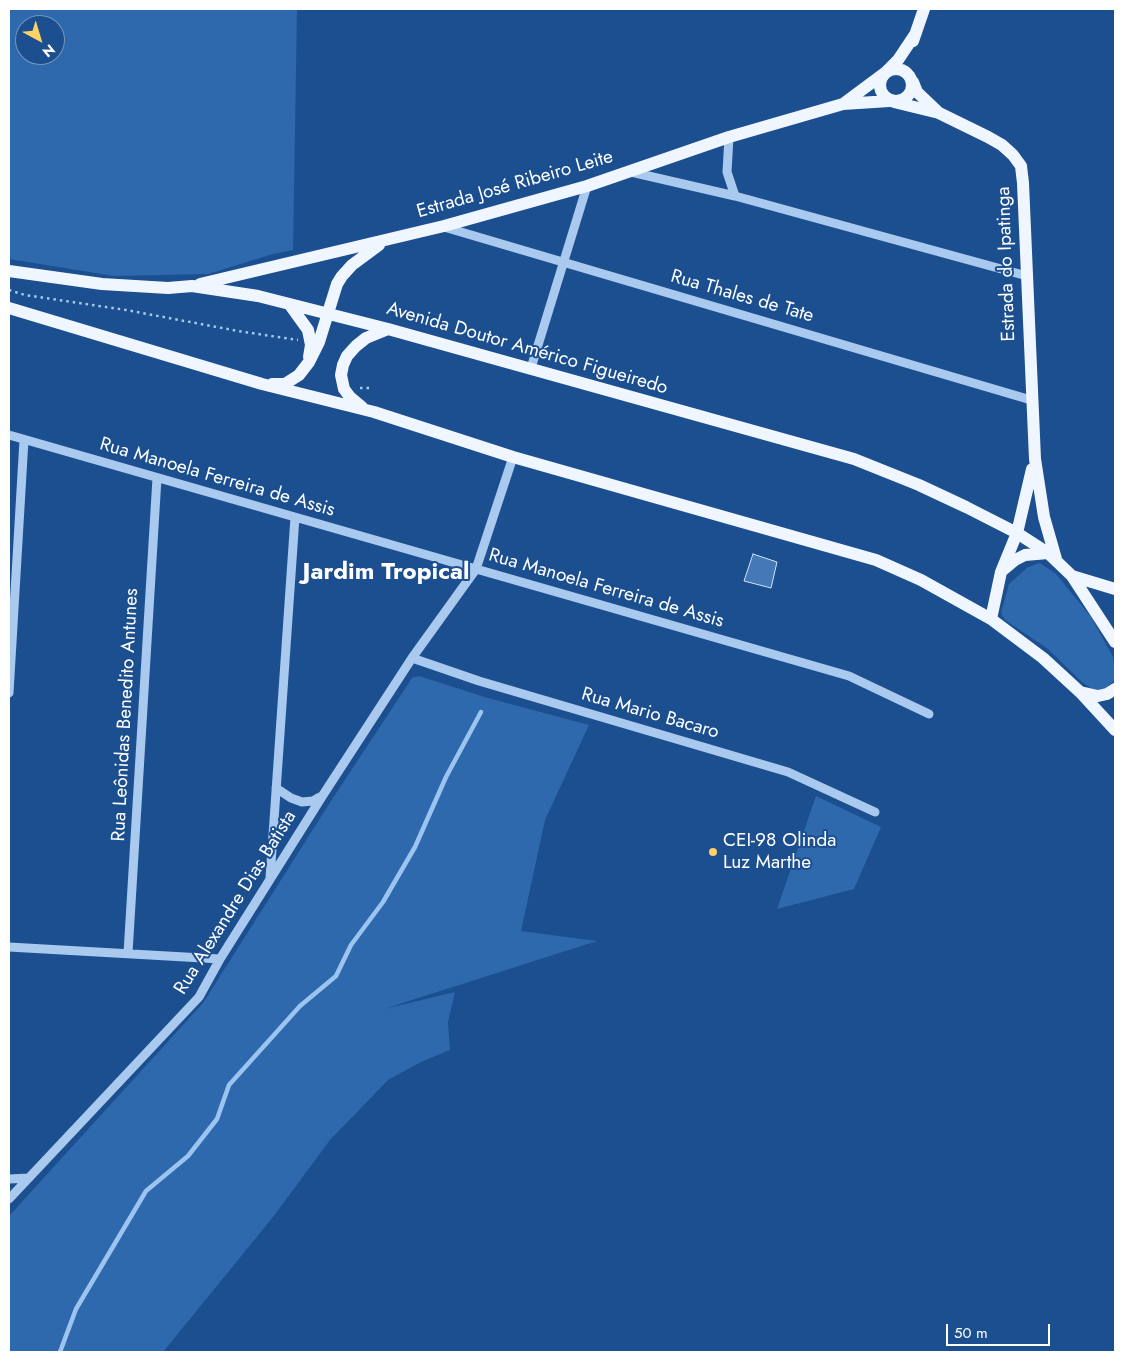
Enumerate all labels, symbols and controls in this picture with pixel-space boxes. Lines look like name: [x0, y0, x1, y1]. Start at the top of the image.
north arrow: [15, 15, 65, 65]
text: N: [38, 40, 59, 62]
street label: Estrada José Ribeiro Leite: [414, 146, 616, 224]
street label: Estrada do Ipatinga: [993, 186, 1021, 342]
street label: Rua Thales de Tate: [668, 266, 816, 328]
street label: Avenida Doutor Américo Figueiredo: [384, 298, 670, 400]
street label: Rua Manoela Ferreira de Assis: [97, 433, 337, 523]
street label: Rua Manoela Ferreira de Assis: [486, 544, 726, 634]
district label: Jardim Tropical: [303, 559, 469, 587]
street label: Rua Leônidas Benedito Antunes: [108, 588, 144, 842]
street label: Rua Mario Bacaro: [579, 683, 721, 745]
street label: Rua Alexandre Dias Batista: [170, 807, 302, 999]
place label: CEI-98 Olinda Luz Marthe: [723, 830, 836, 874]
marker: CEI-98 Olinda Luz Marthe: [707, 846, 719, 858]
scale bar: [949, 1314, 1053, 1346]
text: 50 m: [954, 1322, 988, 1344]

